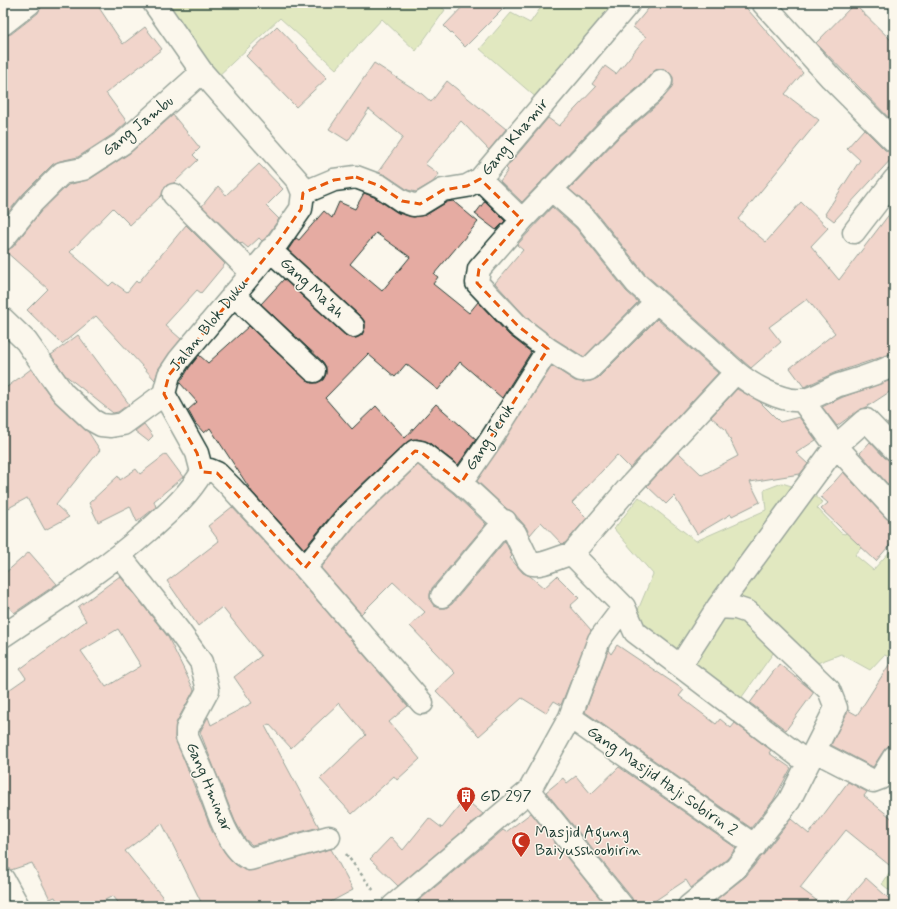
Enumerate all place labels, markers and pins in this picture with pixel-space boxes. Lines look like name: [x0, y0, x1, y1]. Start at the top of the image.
building icon: GD 297: [455, 785, 477, 813]
place label: GD 297: [480, 786, 532, 807]
place label: Masjid Agung Baiyusshoobirin: [535, 822, 642, 861]
mosque icon: Masjid Agung Baiyusshoobirin: [510, 830, 532, 858]

